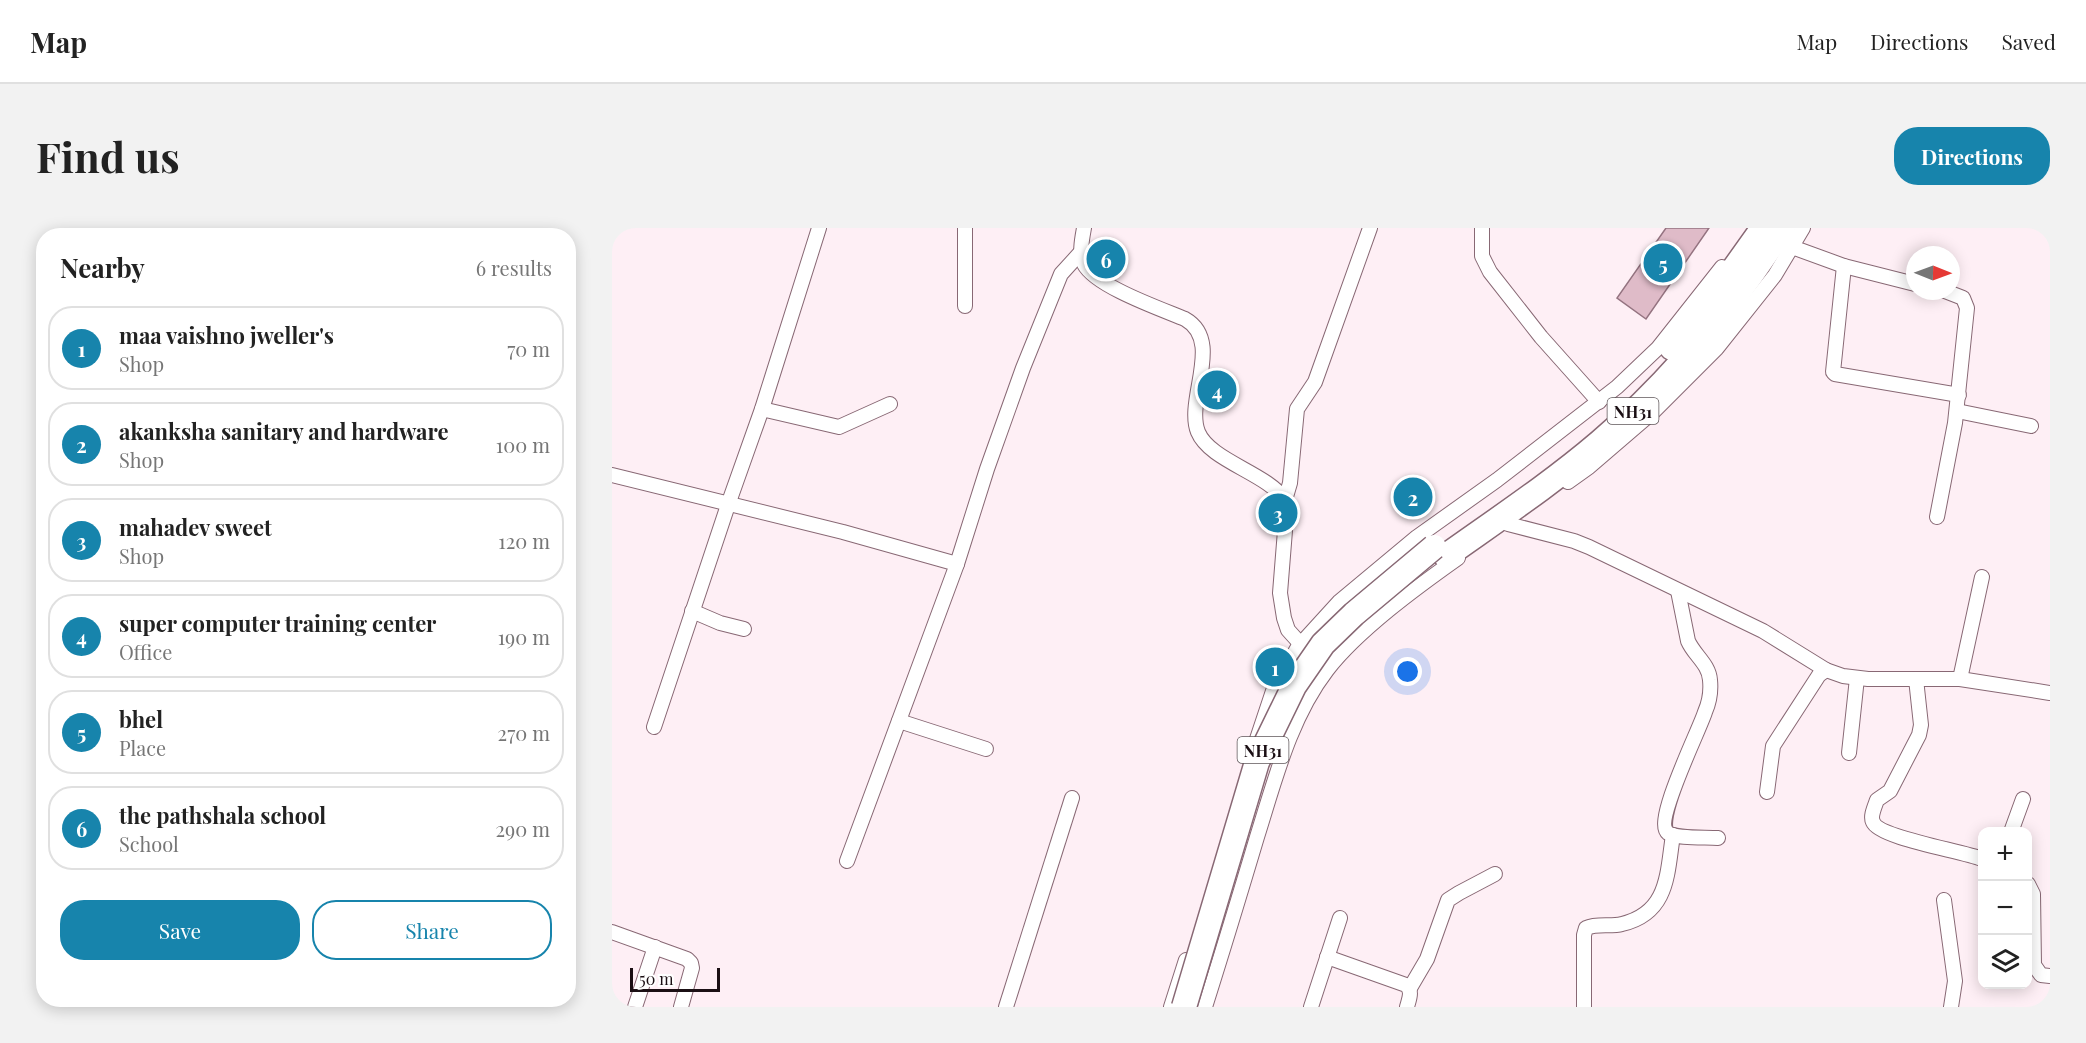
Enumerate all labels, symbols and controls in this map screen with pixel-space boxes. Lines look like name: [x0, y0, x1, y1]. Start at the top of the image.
text: Map: [30, 23, 87, 60]
text: Map: [1796, 27, 1837, 55]
text: Directions: [1870, 27, 1968, 55]
text: Saved: [2001, 27, 2056, 55]
button: Directions: [1894, 127, 2050, 185]
text: Find us: [36, 128, 180, 184]
pin: 6: [1086, 237, 1126, 282]
pin: 5: [1644, 240, 1682, 285]
north arrow: [1906, 246, 1960, 300]
text: Nearby: [60, 250, 145, 285]
text: 6 results: [476, 254, 552, 281]
text: maa vaishno jweller's: [119, 320, 334, 350]
text: 1: [78, 335, 85, 362]
text: 70 m: [507, 335, 550, 362]
text: Shop: [119, 350, 164, 377]
pin: 4: [1198, 368, 1236, 412]
road number: NH31: [1608, 398, 1658, 424]
text: akanksha sanitary and hardware: [119, 416, 449, 446]
text: 2: [76, 431, 87, 458]
text: 100 m: [496, 431, 550, 458]
text: Shop: [119, 446, 164, 473]
pin: 2: [1394, 474, 1432, 520]
pin: 3: [1258, 490, 1298, 536]
text: mahadev sweet: [119, 512, 272, 542]
text: 3: [77, 527, 86, 554]
text: 120 m: [498, 527, 550, 554]
text: Shop: [119, 542, 164, 569]
text: super computer training center: [119, 608, 436, 638]
text: 4: [76, 623, 87, 650]
text: 190 m: [498, 623, 550, 650]
text: Office: [119, 638, 172, 665]
pin: 1: [1256, 644, 1294, 690]
your location: [1393, 657, 1422, 686]
text: bhel: [119, 704, 163, 734]
text: 5: [77, 719, 86, 746]
text: 270 m: [498, 719, 550, 746]
text: Place: [119, 734, 166, 761]
road number: NH31: [1238, 737, 1288, 763]
text: the pathshala school: [119, 800, 326, 830]
text: 6: [76, 815, 87, 842]
text: 290 m: [496, 815, 550, 842]
map controls: [1978, 827, 2032, 989]
button: +: [1978, 827, 2032, 881]
text: School: [119, 830, 179, 857]
button: −: [1978, 881, 2032, 935]
button: Save: [60, 900, 300, 960]
button: Share: [312, 900, 552, 960]
button: layers: [1978, 935, 2032, 989]
scale bar: [630, 965, 720, 992]
text: 50 m: [639, 968, 673, 989]

